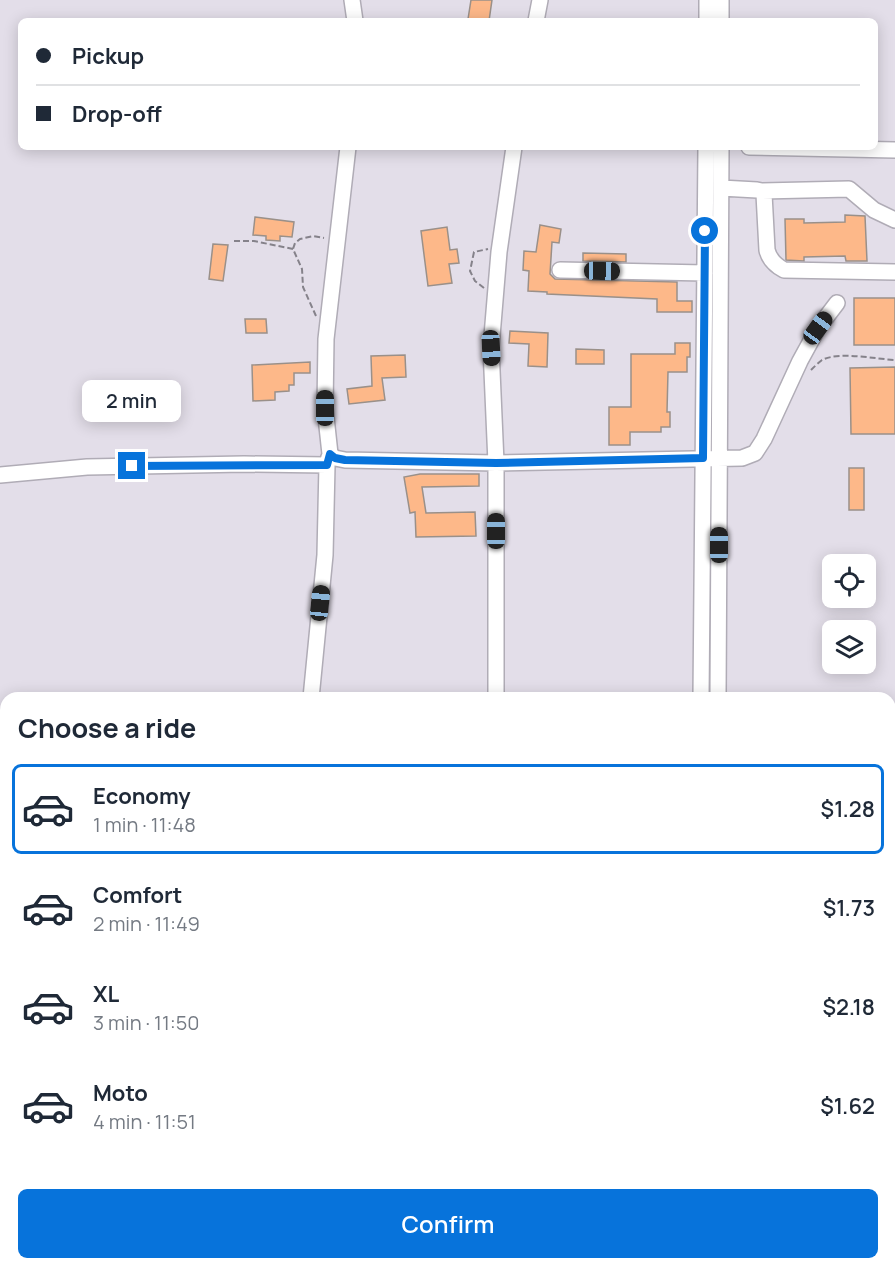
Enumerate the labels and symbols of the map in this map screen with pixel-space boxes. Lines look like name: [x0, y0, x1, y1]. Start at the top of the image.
route start: [691, 217, 718, 244]
car: [584, 262, 620, 280]
car: [800, 308, 836, 348]
car: [481, 330, 501, 366]
callout: 2 min: [82, 379, 182, 421]
car: [316, 390, 334, 426]
route end: [118, 452, 145, 479]
car: [487, 513, 505, 549]
car: [710, 527, 728, 563]
car: [309, 584, 331, 622]

